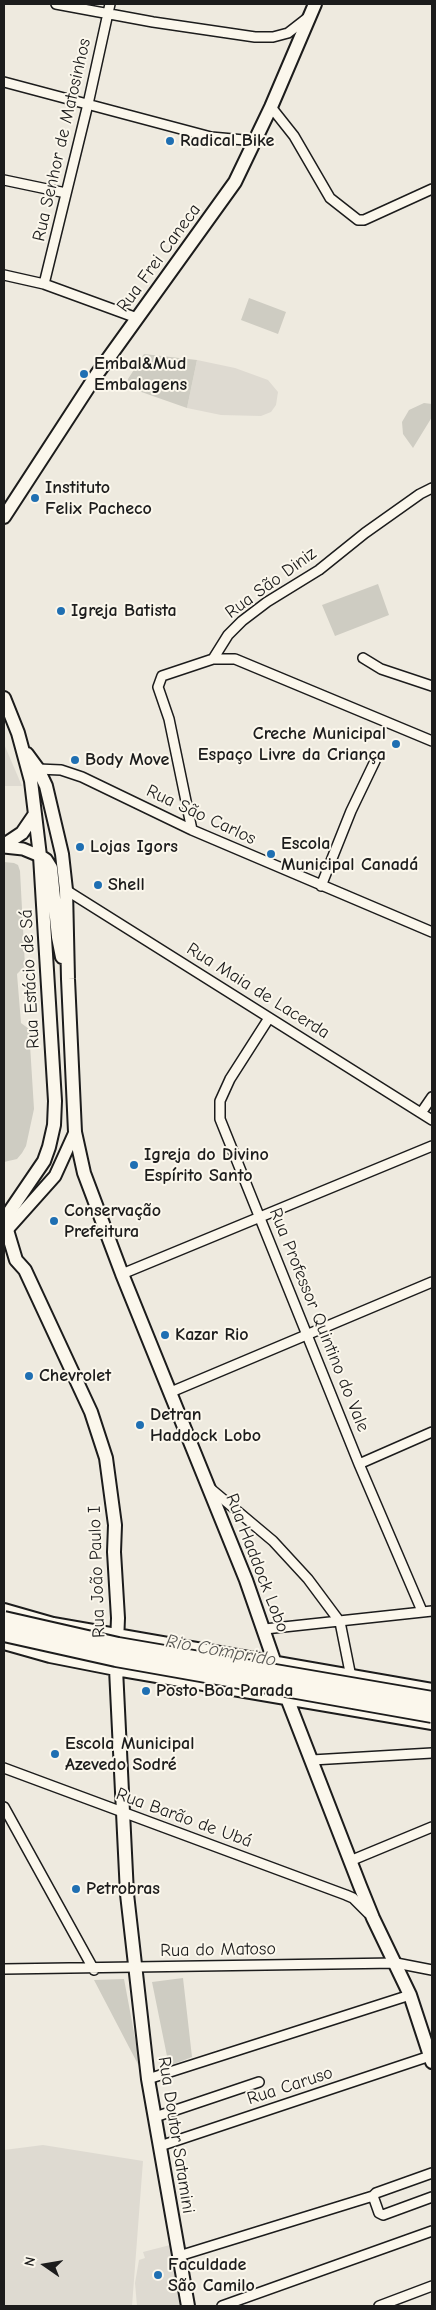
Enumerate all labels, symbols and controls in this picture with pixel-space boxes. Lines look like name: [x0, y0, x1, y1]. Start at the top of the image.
street label: Rua Senhor de Matosinhos: [28, 36, 96, 244]
place label: Radical Bike: [180, 130, 274, 152]
marker: Radical Bike: [164, 135, 176, 147]
street label: Rua Frei Caneca: [112, 200, 206, 316]
place label: Embal&Mud Embalagens: [94, 353, 187, 396]
marker: Embal&Mud Embalagens: [78, 368, 90, 380]
place label: Instituto Felix Pacheco: [45, 477, 152, 520]
marker: Instituto Felix Pacheco: [29, 492, 41, 504]
street label: Rua São Diniz: [221, 543, 321, 623]
place label: Igreja Batista: [71, 600, 177, 622]
marker: Igreja Batista: [55, 605, 67, 617]
place label: Creche Municipal Espaço Livre da Criança: [198, 723, 386, 766]
marker: Creche Municipal Espaço Livre da Criança: [390, 738, 402, 750]
place label: Body Move: [85, 749, 169, 771]
marker: Body Move: [69, 754, 81, 766]
street label: Rua São Carlos: [143, 780, 259, 850]
place label: Escola Municipal Canadá: [281, 833, 418, 876]
place label: Lojas Igors: [90, 836, 178, 858]
marker: Lojas Igors: [74, 841, 86, 853]
marker: Escola Municipal Canadá: [265, 848, 277, 860]
place label: Shell: [108, 874, 145, 896]
marker: Shell: [92, 879, 104, 891]
street label: Rua Estácio de Sá: [16, 909, 44, 1049]
street label: Rua Maia de Lacerda: [182, 938, 334, 1044]
place label: Igreja do Divino Espírito Santo: [144, 1144, 269, 1186]
marker: Igreja do Divino Espírito Santo: [128, 1159, 140, 1171]
place label: Conservação Prefeitura: [64, 1200, 161, 1242]
street label: Rua Professor Quintino do Vale: [264, 1205, 374, 1435]
marker: Conservação Prefeitura: [48, 1215, 60, 1227]
place label: Kazar Rio: [175, 1324, 249, 1346]
marker: Kazar Rio: [159, 1329, 171, 1341]
place label: Chevrolet: [39, 1365, 111, 1387]
marker: Chevrolet: [23, 1370, 35, 1382]
place label: Detran Haddock Lobo: [150, 1404, 261, 1446]
marker: Detran Haddock Lobo: [134, 1419, 146, 1431]
street label: Rua Haddock Lobo: [221, 1491, 293, 1635]
street label: Rua João Paulo I: [84, 1506, 110, 1638]
water label: Rio Comprido: [164, 1630, 278, 1672]
place label: Posto Boa Parada: [156, 1680, 293, 1702]
marker: Posto Boa Parada: [140, 1685, 152, 1697]
place label: Escola Municipal Azevedo Sodré: [65, 1733, 194, 1776]
marker: Escola Municipal Azevedo Sodré: [49, 1748, 61, 1760]
street label: Rua Barão de Ubá: [113, 1783, 255, 1853]
place label: Petrobras: [86, 1878, 160, 1900]
marker: Petrobras: [70, 1883, 82, 1895]
street label: Rua do Matoso: [160, 1938, 276, 1962]
street label: Rua Doutor Satamini: [153, 2055, 199, 2215]
street label: Rua Caruso: [244, 2062, 336, 2110]
north arrow: [20, 2240, 70, 2290]
place label: Faculdade São Camilo: [168, 2254, 255, 2296]
text: N: [21, 2255, 39, 2268]
marker: Faculdade São Camilo: [152, 2269, 164, 2281]

